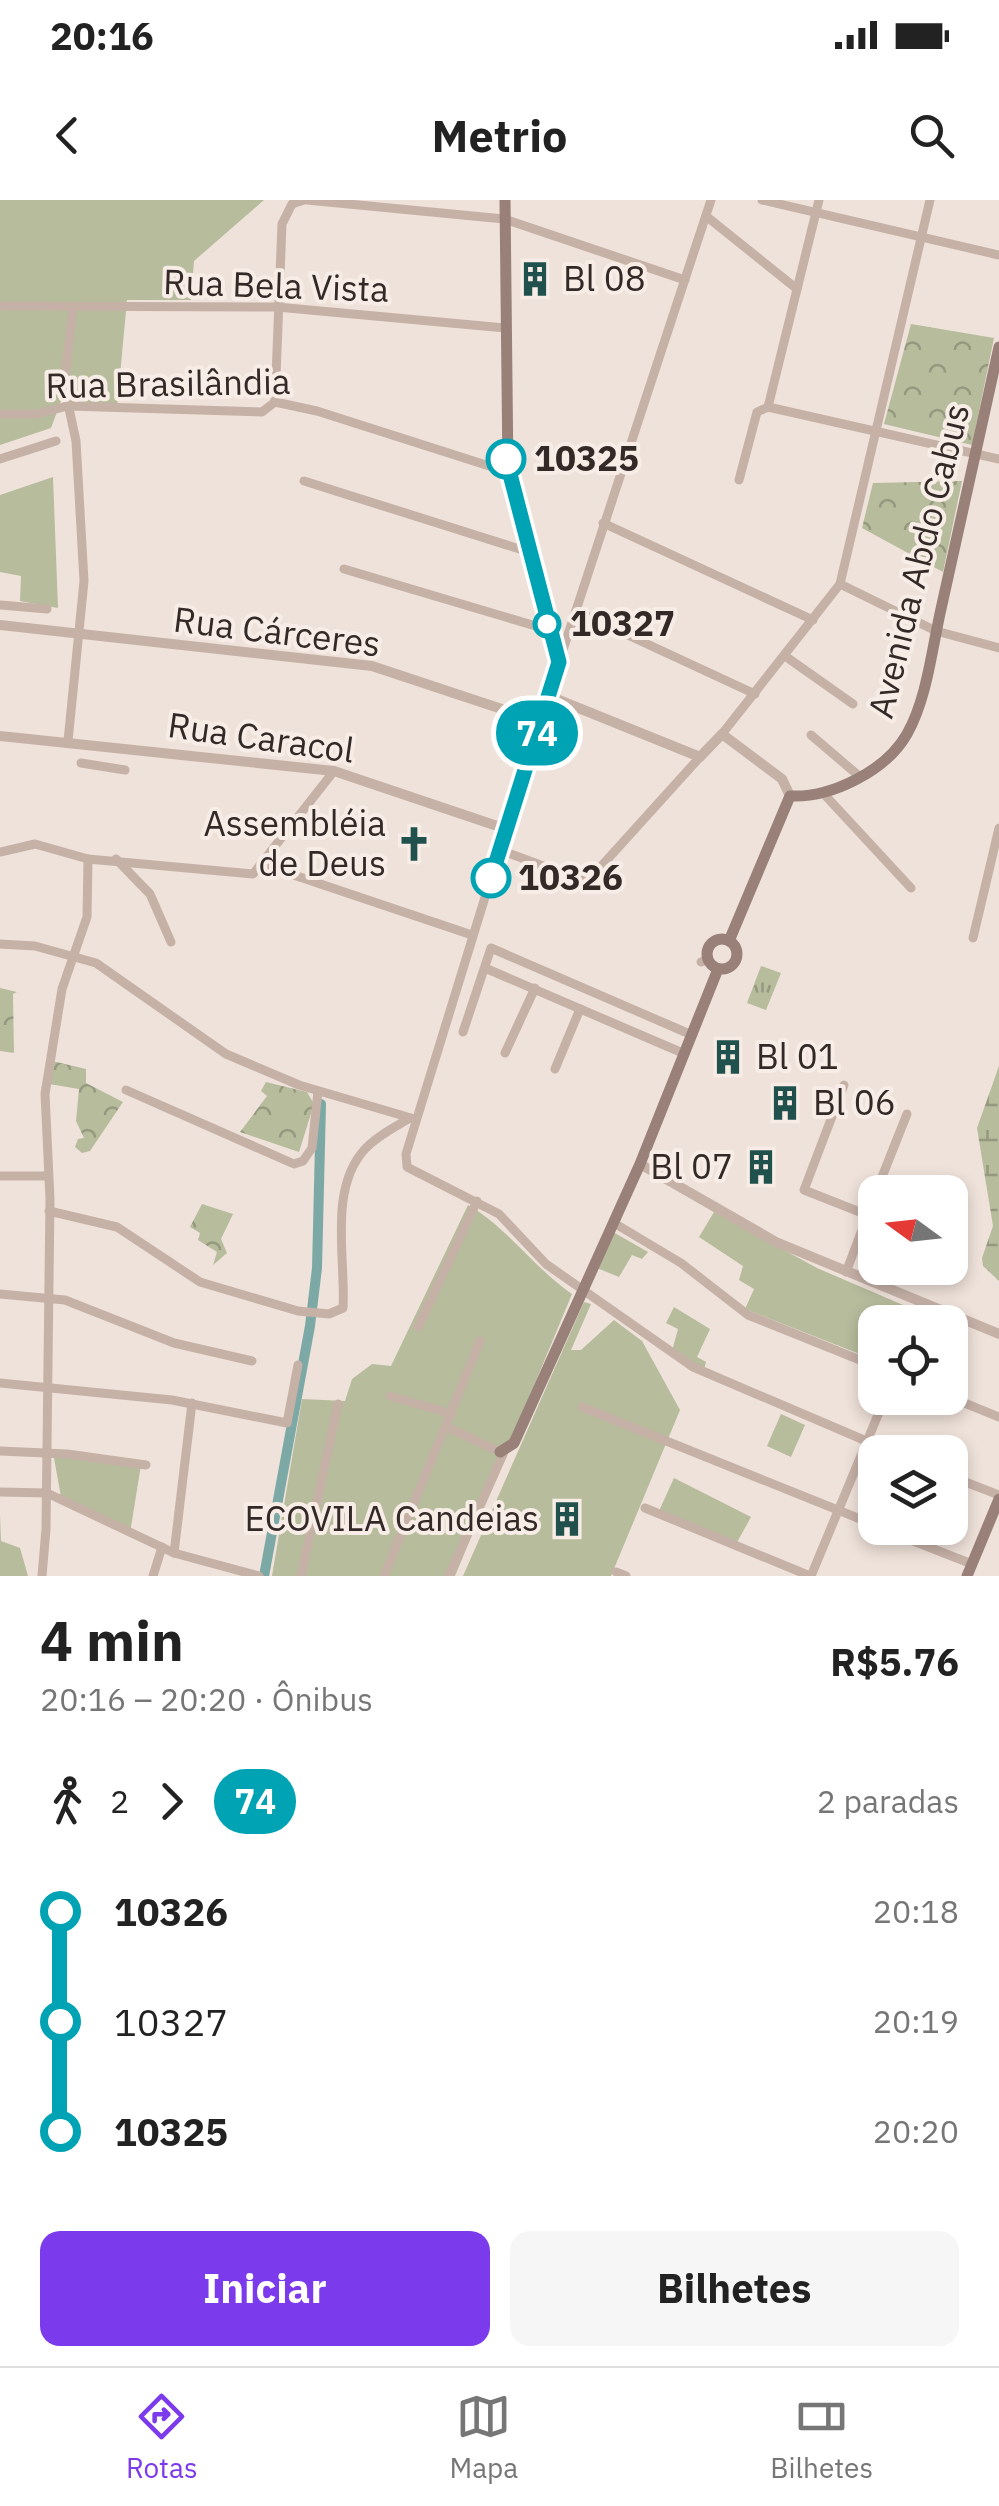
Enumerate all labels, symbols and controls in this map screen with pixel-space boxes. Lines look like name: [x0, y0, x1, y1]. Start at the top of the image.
text: 20:16: [50, 11, 154, 60]
text: Metrio: [432, 106, 567, 164]
icon: back: [40, 108, 95, 163]
icon: search: [904, 108, 959, 163]
place label: Bl 08: [563, 255, 646, 301]
street label: Rua Bela Vista: [162, 258, 390, 312]
building icon: Bl 08: [516, 260, 554, 298]
street label: Rua Brasilândia: [45, 358, 291, 408]
street label: Avenida Abdo Cabus: [857, 399, 979, 723]
place label: 10325: [534, 435, 639, 481]
marker: 10325: [487, 440, 525, 478]
street label: Rua Cárceres: [171, 596, 383, 667]
place label: 10327: [570, 600, 675, 646]
marker: 10327: [534, 611, 560, 637]
line badge: 74: [492, 700, 582, 766]
street label: Rua Caracol: [165, 701, 357, 773]
text: 74: [516, 710, 558, 756]
place label: Assembléia de Deus: [203, 800, 386, 886]
church icon: Assembléia de Deus: [395, 825, 433, 863]
place label: 10326: [518, 854, 623, 900]
marker: 10326: [472, 859, 510, 897]
place label: Bl 01: [756, 1033, 839, 1079]
building icon: Bl 01: [709, 1038, 747, 1076]
place label: Bl 06: [813, 1079, 896, 1125]
building icon: Bl 06: [766, 1084, 804, 1122]
place label: Bl 07: [650, 1143, 733, 1189]
building icon: Bl 07: [742, 1148, 780, 1186]
north arrow: [858, 1175, 968, 1285]
map controls: [858, 1175, 968, 1545]
button: locate: [858, 1305, 968, 1415]
button: layers: [858, 1435, 968, 1545]
place label: ECOVILA Candeias: [244, 1495, 539, 1541]
building icon: ECOVILA Candeias: [548, 1500, 586, 1538]
text: 4 min: [40, 1605, 184, 1676]
text: R$5.76: [830, 1637, 959, 1686]
text: 20:16 – 20:20 · Ônibus: [40, 1678, 373, 1720]
icon: walk: [40, 1774, 95, 1829]
icon: forward: [144, 1774, 199, 1829]
text: 74: [234, 1778, 276, 1824]
text: 2: [110, 1780, 129, 1822]
text: 2 paradas: [817, 1780, 959, 1822]
text: 10326: [114, 1887, 228, 1936]
text: 20:18: [873, 1890, 959, 1932]
text: 10327: [114, 1997, 228, 2046]
text: 20:19: [873, 2000, 959, 2042]
text: 10325: [114, 2107, 228, 2156]
text: 20:20: [873, 2110, 959, 2152]
button: Iniciar: [40, 2231, 490, 2346]
button: Bilhetes: [510, 2231, 959, 2346]
tab: Rotas: [126, 2389, 198, 2486]
tab: Mapa: [449, 2389, 518, 2486]
tab: Bilhetes: [770, 2389, 873, 2486]

